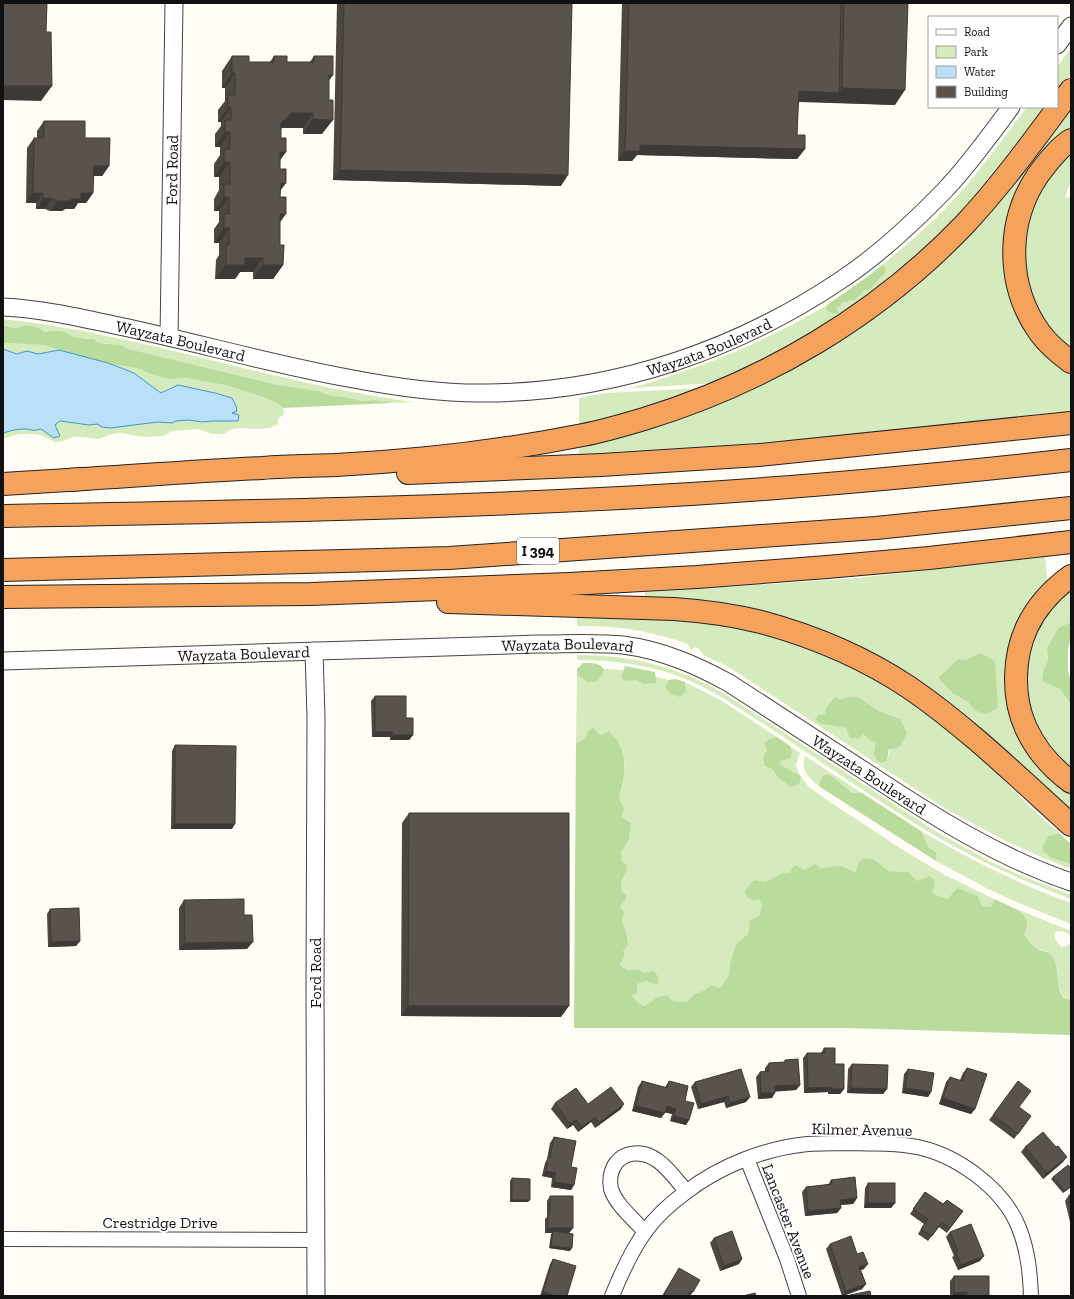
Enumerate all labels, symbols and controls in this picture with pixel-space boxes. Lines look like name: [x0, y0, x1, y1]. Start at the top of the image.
legend: [928, 16, 1058, 108]
text: Road: [964, 25, 990, 39]
text: Park: [964, 45, 989, 59]
text: Water: [964, 65, 996, 79]
text: Building: [964, 85, 1008, 99]
street label: Ford Road: [162, 134, 182, 205]
street label: Wayzata Boulevard: [645, 314, 775, 380]
street label: Wayzata Boulevard: [114, 317, 247, 365]
road number: I 394: [517, 538, 559, 564]
street label: Wayzata Boulevard: [501, 634, 635, 656]
street label: Wayzata Boulevard: [178, 642, 310, 665]
street label: Wayzata Boulevard: [809, 731, 930, 819]
street label: Ford Road: [306, 938, 325, 1008]
street label: Kilmer Avenue: [812, 1119, 912, 1140]
street label: Lancaster Avenue: [758, 1161, 819, 1281]
street label: Crestridge Drive: [102, 1213, 218, 1232]

